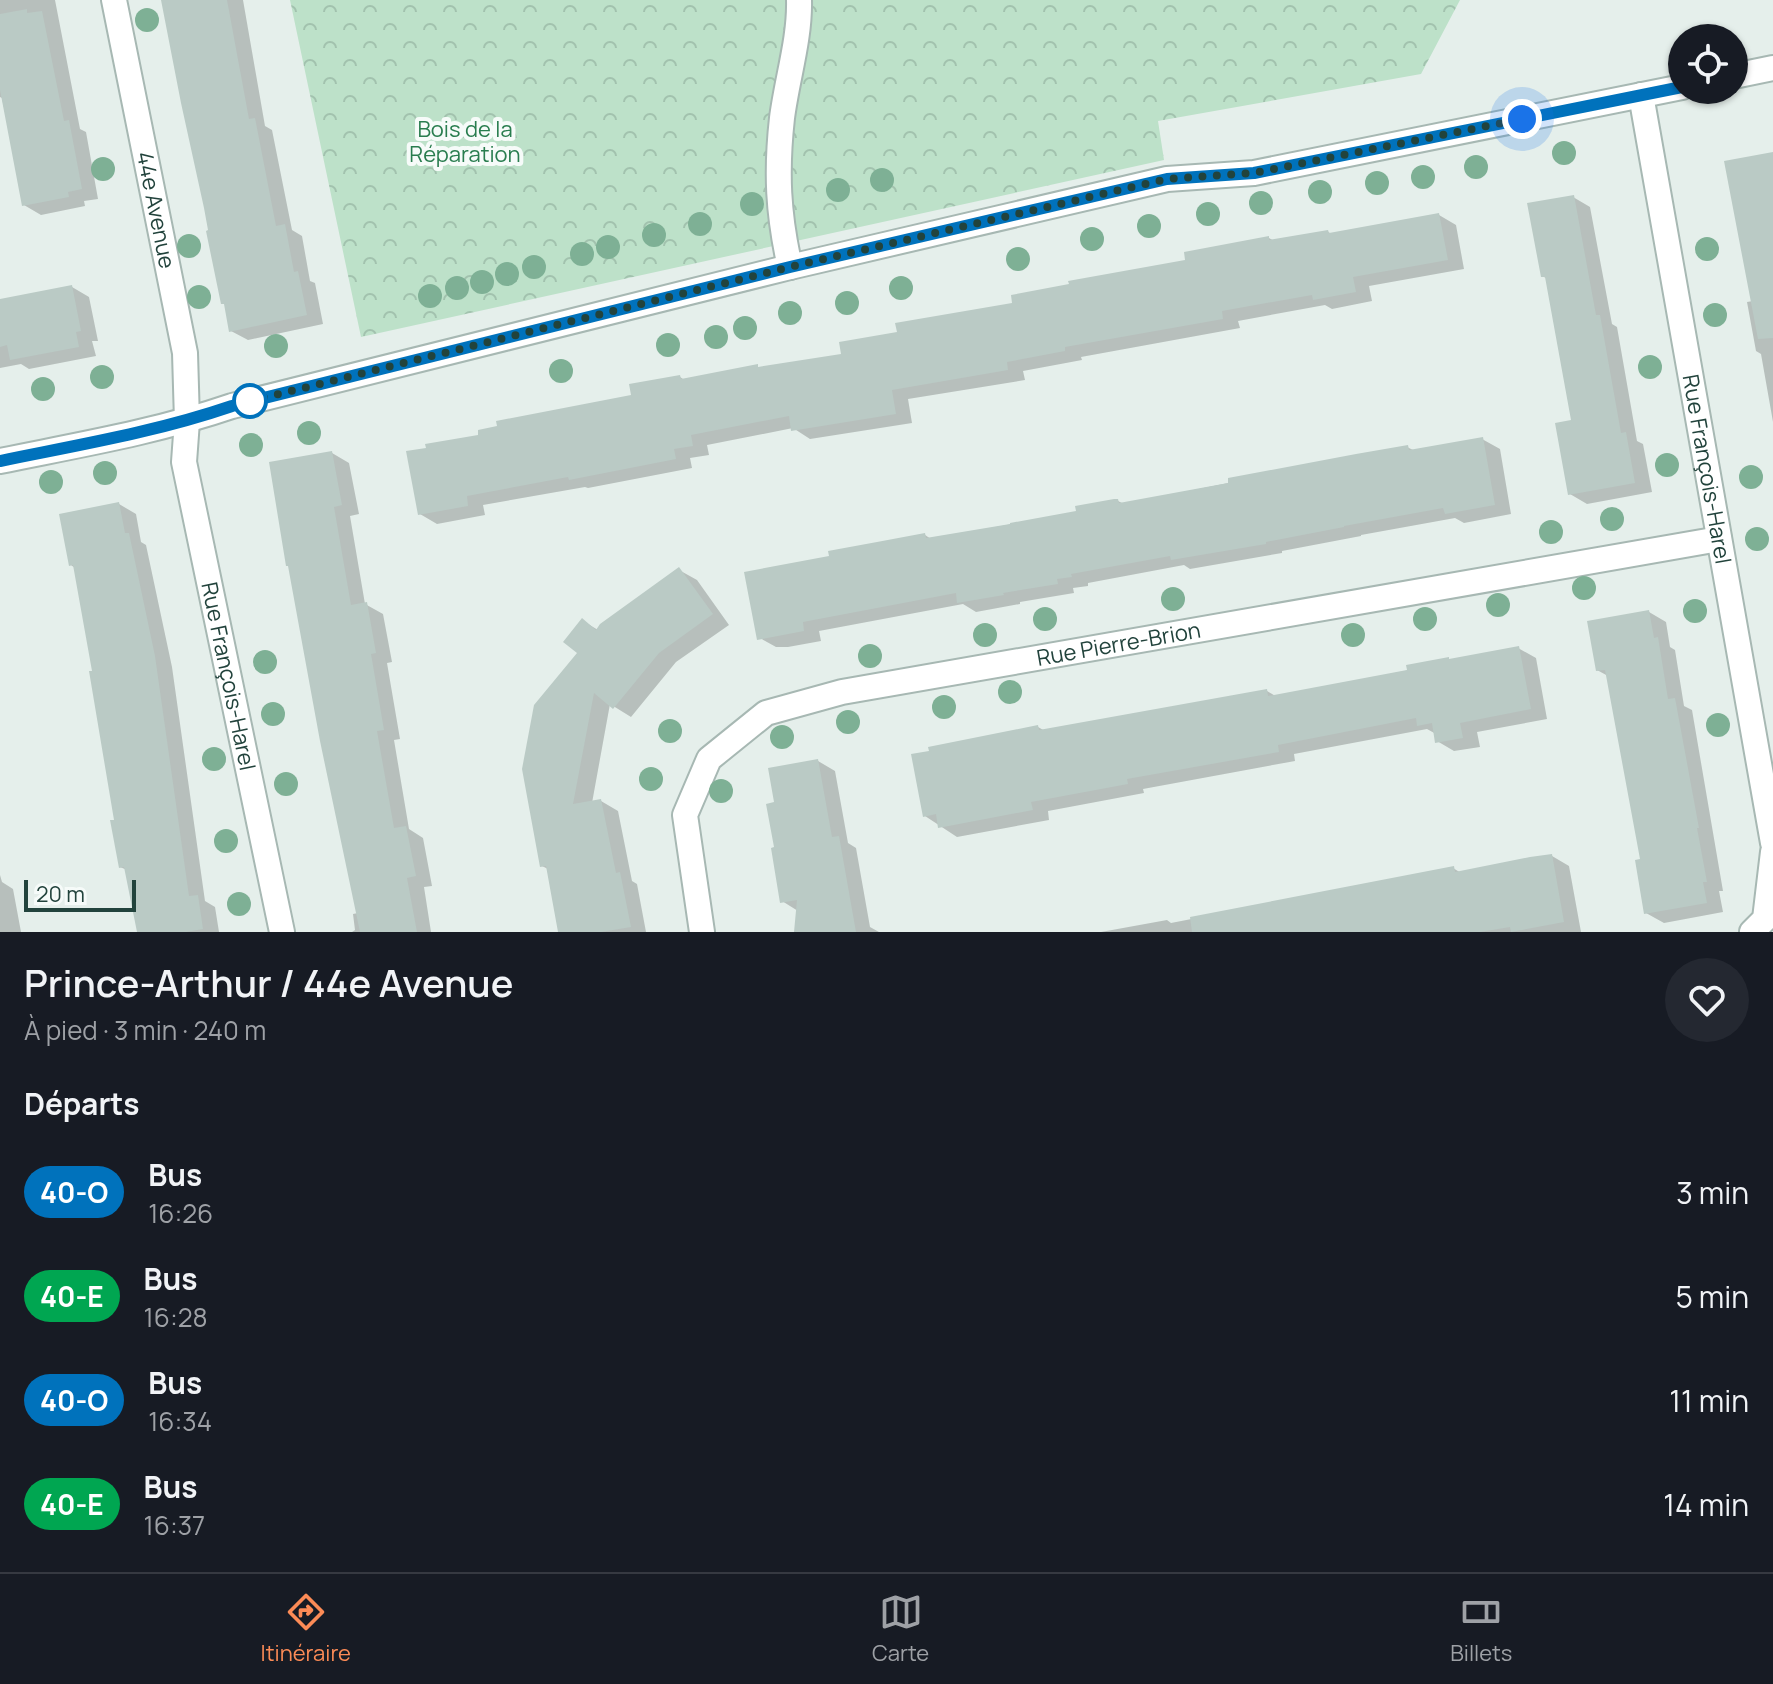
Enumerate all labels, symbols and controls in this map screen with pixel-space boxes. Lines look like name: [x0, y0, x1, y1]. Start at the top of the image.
map controls: [1668, 24, 1748, 104]
button: locate: [1668, 24, 1748, 104]
your location: [1502, 99, 1542, 139]
park label: Bois de la Réparation: [409, 114, 521, 169]
street label: 44e Avenue: [130, 149, 183, 271]
street label: Rue François-Harel: [1676, 372, 1738, 566]
unlabelled marker: [233, 384, 267, 418]
street label: Rue François-Harel: [194, 579, 263, 773]
street label: Rue Pierre-Brion: [1034, 615, 1203, 673]
scale bar: [24, 876, 136, 912]
text: 20 m: [36, 879, 85, 909]
text: Prince-Arthur / 44e Avenue: [24, 956, 513, 1008]
button: heart: [1665, 958, 1749, 1042]
text: À pied · 3 min · 240 m: [24, 1012, 266, 1048]
text: Départs: [24, 1083, 140, 1124]
text: Bus: [148, 1154, 202, 1195]
text: 3 min: [1676, 1172, 1749, 1213]
text: 40-O: [40, 1173, 108, 1211]
text: 16:26: [148, 1195, 213, 1231]
text: Bus: [144, 1258, 198, 1299]
text: 5 min: [1675, 1276, 1749, 1317]
text: 40-E: [40, 1277, 104, 1315]
text: 16:28: [144, 1299, 208, 1335]
text: Bus: [148, 1362, 202, 1403]
text: 11 min: [1669, 1380, 1749, 1421]
text: 40-O: [40, 1381, 108, 1419]
text: 16:34: [148, 1403, 212, 1439]
text: Bus: [144, 1466, 198, 1507]
text: 14 min: [1663, 1484, 1749, 1525]
text: 40-E: [40, 1485, 104, 1523]
text: 16:37: [144, 1507, 205, 1543]
tab: Itinéraire: [261, 1590, 351, 1668]
tab: Carte: [872, 1590, 929, 1668]
tab: Billets: [1450, 1590, 1512, 1668]

